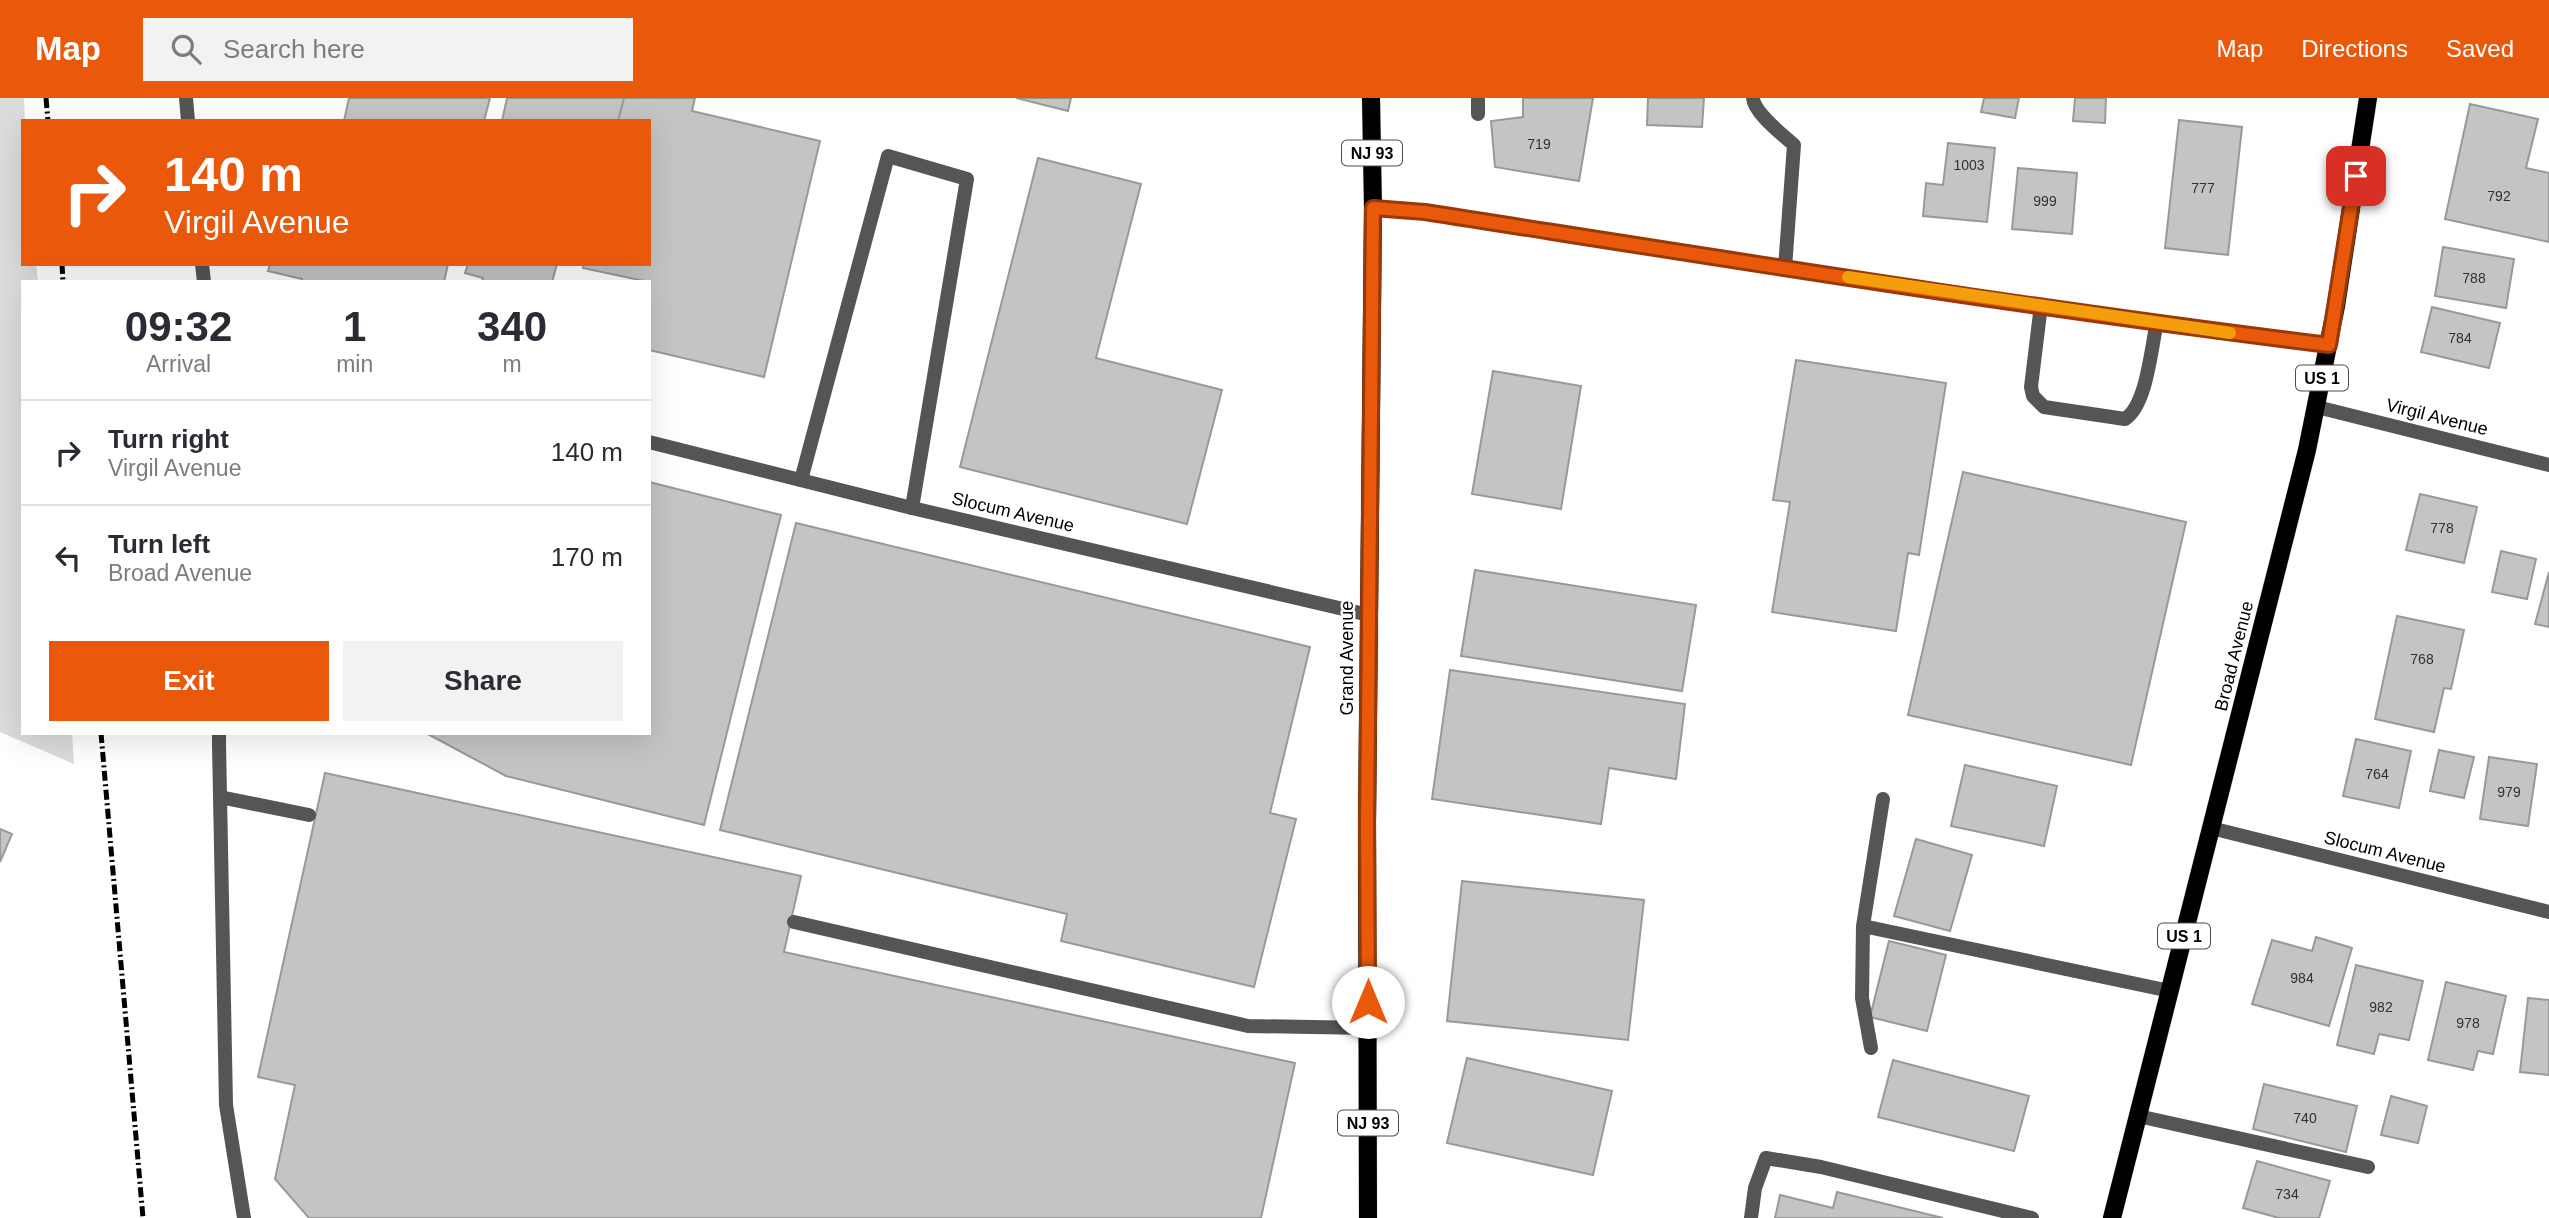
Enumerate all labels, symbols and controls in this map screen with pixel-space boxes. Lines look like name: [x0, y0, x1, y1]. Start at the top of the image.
search box: [143, 18, 633, 81]
text: Map: [35, 30, 101, 67]
icon: search: [167, 30, 205, 68]
text: Search here: [223, 34, 365, 64]
text: Map: [2217, 35, 2263, 62]
text: Directions: [2301, 35, 2408, 62]
text: Saved: [2446, 35, 2514, 62]
house number: 719: [1527, 136, 1551, 152]
road number: NJ 93: [1342, 140, 1402, 166]
pin: [2326, 146, 2386, 206]
icon: right: [49, 147, 140, 238]
text: 140 m: [164, 147, 303, 201]
house number: 1003: [1953, 157, 1985, 173]
icon: arrive: [2337, 157, 2375, 195]
house number: 777: [2191, 180, 2215, 196]
house number: 792: [2487, 188, 2511, 204]
house number: 999: [2033, 193, 2057, 209]
text: Virgil Avenue: [164, 204, 350, 240]
house number: 788: [2462, 270, 2486, 286]
text: 09:32: [125, 303, 232, 350]
text: 1: [343, 303, 366, 350]
text: 340: [477, 303, 547, 350]
house number: 784: [2448, 330, 2472, 346]
text: Arrival: [146, 351, 211, 377]
text: min: [336, 351, 373, 377]
text: m: [503, 351, 522, 377]
road number: US 1: [2296, 366, 2348, 390]
street label: Virgil Avenue: [2384, 395, 2490, 439]
text: Turn right: [108, 424, 229, 454]
icon: right: [49, 434, 87, 472]
text: 140 m: [551, 437, 623, 467]
text: Virgil Avenue: [108, 455, 241, 481]
street label: Slocum Avenue: [950, 488, 1076, 536]
house number: 778: [2430, 520, 2454, 536]
text: Turn left: [108, 529, 210, 559]
icon: left: [49, 539, 87, 577]
text: 170 m: [551, 542, 623, 572]
text: Broad Avenue: [108, 560, 252, 586]
street label: Broad Avenue: [2211, 599, 2257, 713]
street label: Grand Avenue: [1337, 601, 1357, 715]
button: Exit: [49, 641, 329, 721]
button: Share: [343, 641, 623, 721]
house number: 768: [2410, 651, 2434, 667]
house number: 764: [2365, 766, 2389, 782]
house number: 979: [2497, 784, 2521, 800]
street label: Slocum Avenue: [2322, 827, 2448, 877]
road number: US 1: [2158, 923, 2210, 948]
position arrow: [1331, 965, 1405, 1039]
house number: 984: [2290, 970, 2314, 986]
house number: 982: [2369, 999, 2393, 1015]
house number: 978: [2456, 1015, 2480, 1031]
road number: NJ 93: [1338, 1110, 1398, 1135]
house number: 740: [2293, 1110, 2317, 1126]
house number: 734: [2275, 1186, 2299, 1202]

